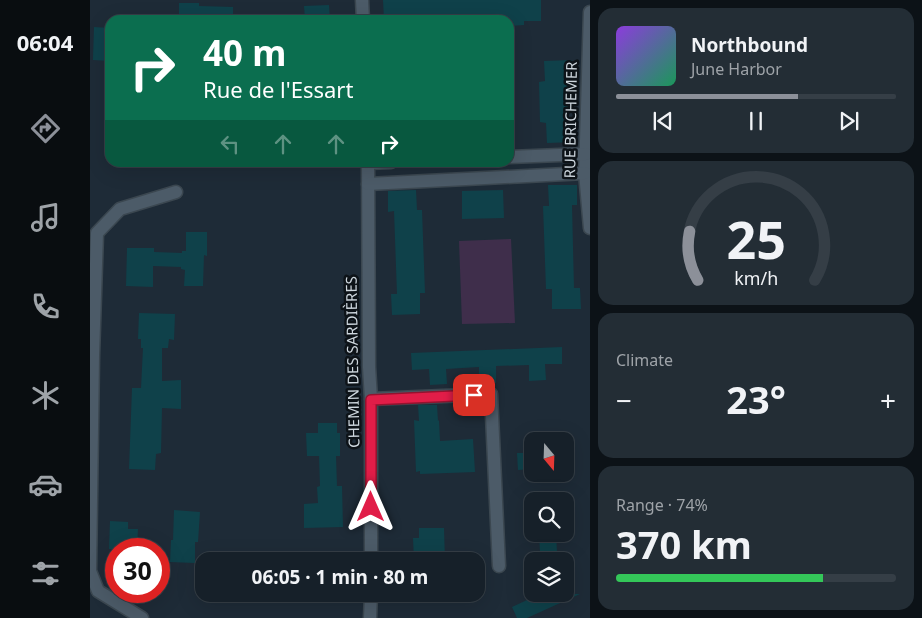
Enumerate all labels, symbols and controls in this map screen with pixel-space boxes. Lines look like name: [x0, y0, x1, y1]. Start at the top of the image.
text: 06:04: [17, 27, 73, 57]
text: 40 m: [203, 29, 286, 76]
text: Northbound: [691, 32, 808, 58]
icon: right: [120, 35, 185, 100]
text: June Harbor: [691, 58, 782, 80]
street label: RUE BRICHEMER: [559, 61, 581, 179]
text: Rue de l'Essart: [203, 74, 353, 104]
icon: previous: [649, 107, 677, 135]
icon: pause: [742, 107, 770, 135]
icon: next: [835, 107, 863, 135]
icon: directions: [28, 111, 63, 146]
icon: left: [216, 130, 244, 158]
icon: ahead: [269, 130, 297, 158]
icon: ahead: [322, 130, 350, 158]
icon: right: [375, 130, 403, 158]
icon: music: [28, 200, 63, 235]
text: 25: [726, 203, 786, 274]
text: km/h: [734, 266, 778, 290]
street label: CHEMIN DES SARDIÈRES: [341, 276, 363, 448]
icon: phone: [28, 289, 63, 324]
text: Climate: [616, 349, 673, 371]
text: 23°: [726, 373, 786, 425]
pin: [453, 374, 495, 416]
icon: climate: [28, 378, 63, 413]
icon: arrive: [460, 381, 488, 409]
text: −: [616, 381, 632, 419]
text: +: [880, 381, 896, 419]
north arrow: [524, 432, 574, 482]
map controls: [524, 432, 574, 602]
icon: car: [28, 467, 63, 502]
position arrow: [344, 480, 396, 532]
button: search: [524, 492, 574, 542]
text: Range · 74%: [616, 494, 708, 516]
text: 370 km: [616, 518, 752, 570]
speed limit sign: 30: [105, 538, 170, 603]
button: layers: [524, 552, 574, 602]
icon: filters: [28, 556, 63, 591]
text: 06:05 · 1 min · 80 m: [252, 564, 428, 590]

